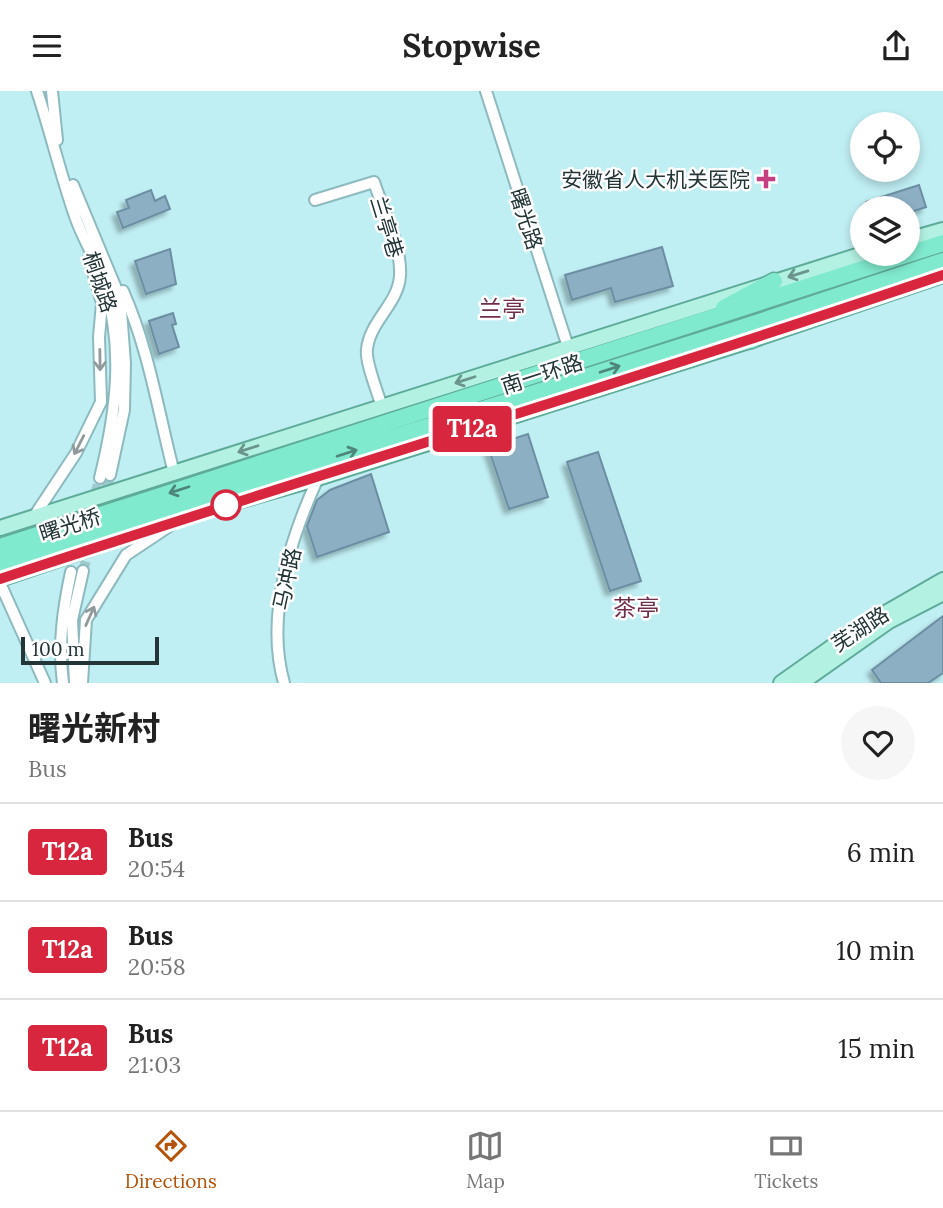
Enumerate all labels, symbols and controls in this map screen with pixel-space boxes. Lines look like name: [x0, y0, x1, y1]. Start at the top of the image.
text: Stopwise: [402, 25, 541, 66]
icon: menu: [28, 27, 66, 65]
icon: share: [877, 27, 915, 65]
map controls: [850, 112, 920, 266]
button: locate: [850, 112, 920, 182]
place label: 安徽省人大机关医院: [561, 166, 750, 193]
marker: 安徽省人大机关医院: [756, 169, 776, 189]
street label: 曙光路: [503, 185, 549, 253]
street label: 兰亭巷: [365, 193, 409, 261]
button: layers: [850, 196, 920, 266]
street label: 桐城路: [77, 248, 123, 316]
one-way arrow: [787, 268, 809, 281]
district label: 兰亭: [479, 294, 525, 323]
one-way arrow: [93, 348, 106, 371]
street label: 南一环路: [498, 348, 586, 400]
one-way arrow: [599, 362, 621, 375]
one-way arrow: [454, 375, 476, 388]
line badge: T12a: [423, 406, 521, 452]
text: T12a: [447, 413, 497, 444]
one-way arrow: [72, 434, 86, 455]
one-way arrow: [237, 444, 259, 457]
one-way arrow: [335, 445, 357, 458]
one-way arrow: [169, 485, 191, 497]
unlabelled marker: [211, 490, 241, 520]
street label: 曙光桥: [36, 502, 104, 548]
street label: 马冲路: [267, 545, 307, 613]
district label: 茶亭: [613, 593, 659, 622]
street label: 芜湖路: [826, 601, 894, 657]
one-way arrow: [84, 606, 97, 627]
scale bar: [21, 634, 159, 666]
text: 100 m: [32, 637, 85, 661]
button: heart: [841, 706, 915, 780]
text: 曙光新村: [28, 707, 160, 749]
text: Bus: [28, 754, 67, 783]
text: Bus: [128, 821, 173, 854]
text: T12a: [42, 836, 93, 867]
text: 6 min: [847, 836, 915, 869]
text: 20:54: [128, 854, 185, 883]
text: Bus: [128, 919, 173, 952]
text: T12a: [42, 934, 93, 965]
text: 10 min: [836, 934, 915, 967]
text: 20:58: [128, 952, 186, 981]
text: Bus: [128, 1017, 173, 1050]
text: T12a: [42, 1032, 93, 1063]
text: 15 min: [838, 1032, 915, 1065]
text: 21:03: [128, 1050, 181, 1079]
tab: Directions: [125, 1127, 217, 1193]
tab: Map: [466, 1127, 505, 1193]
tab: Tickets: [754, 1127, 818, 1193]

